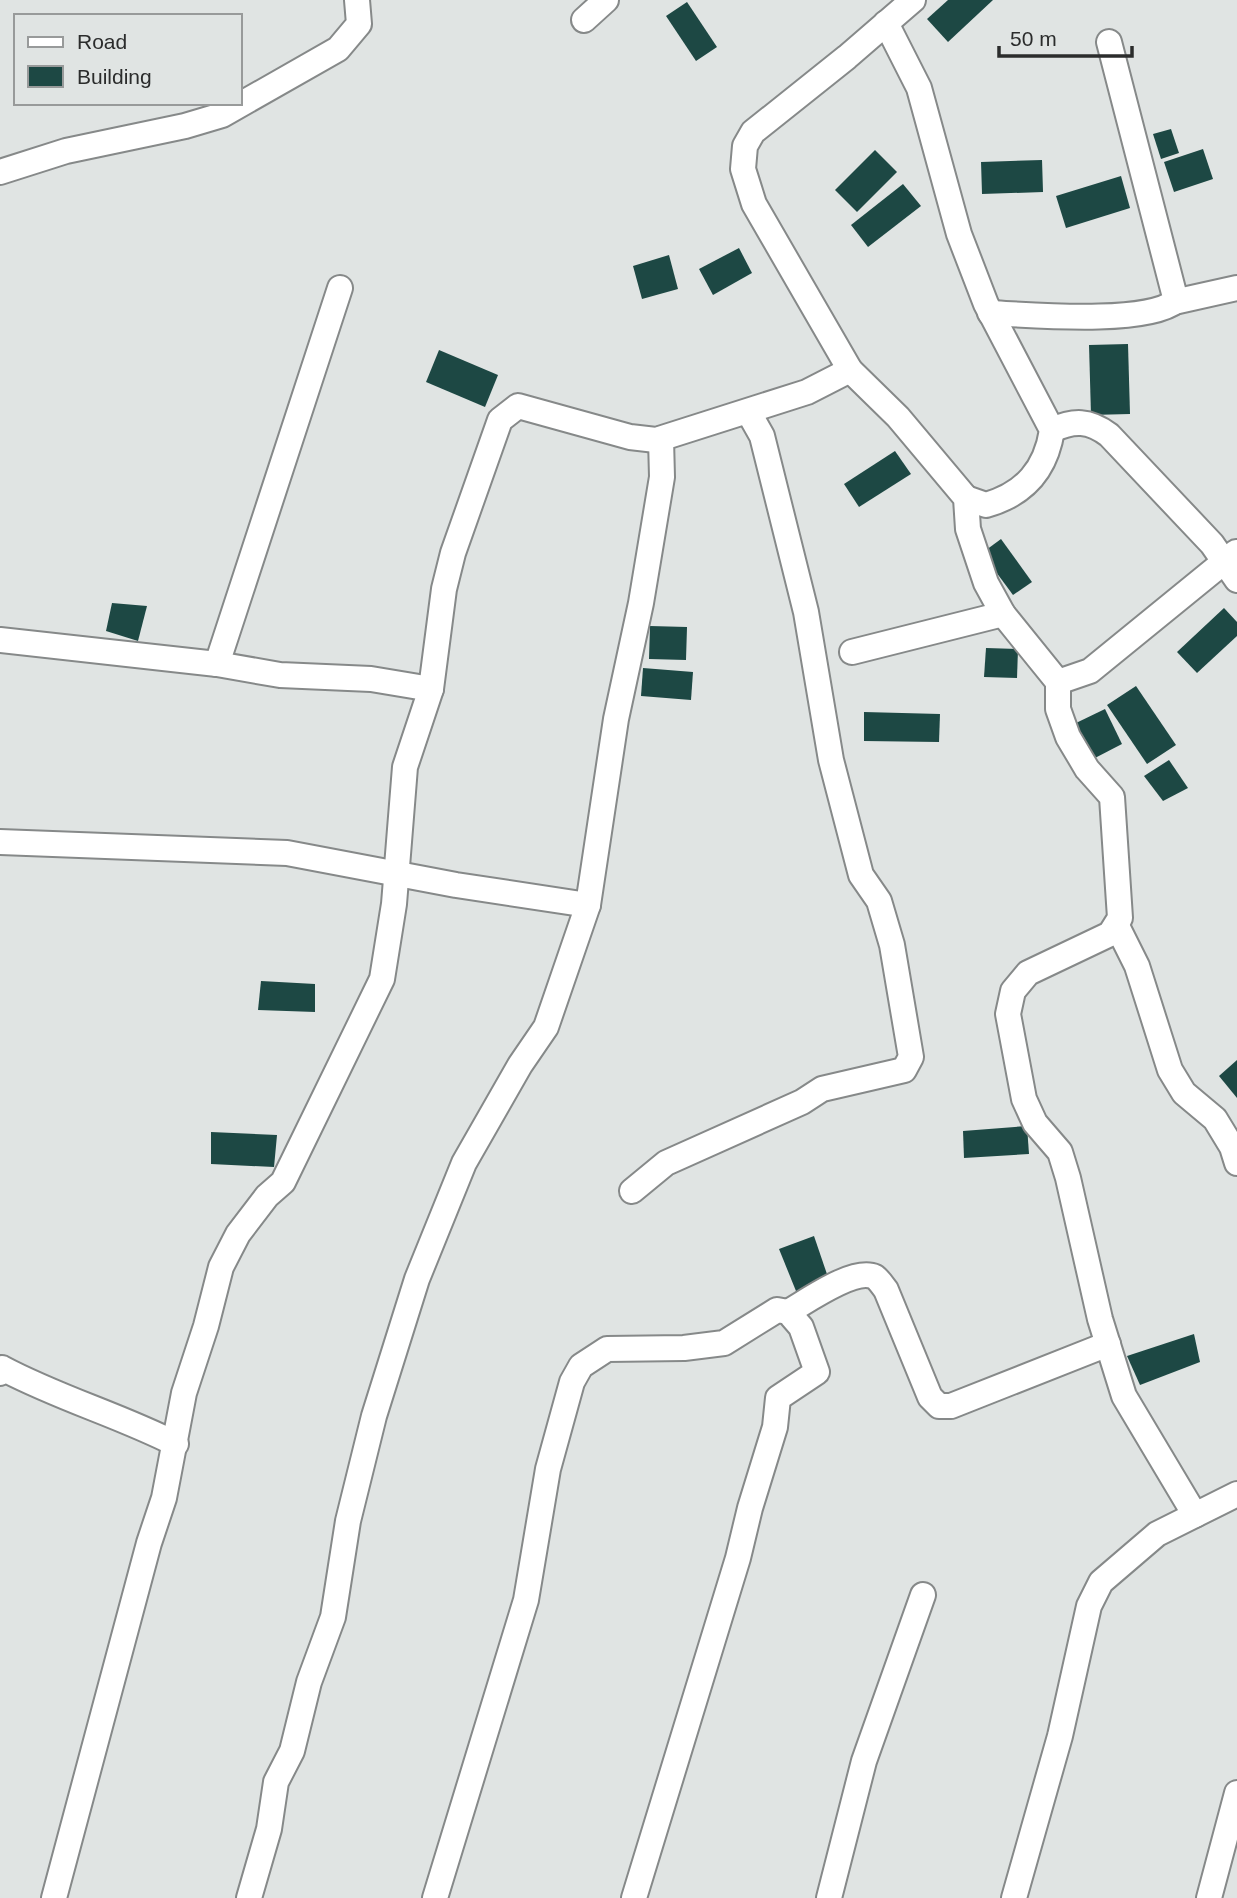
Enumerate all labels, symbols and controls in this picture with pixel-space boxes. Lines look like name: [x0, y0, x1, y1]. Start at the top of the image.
legend: [14, 14, 242, 105]
scale bar: [999, 14, 1132, 58]
text: 50 m: [1010, 27, 1057, 50]
text: Road: [77, 30, 127, 53]
text: Building: [77, 65, 152, 88]

